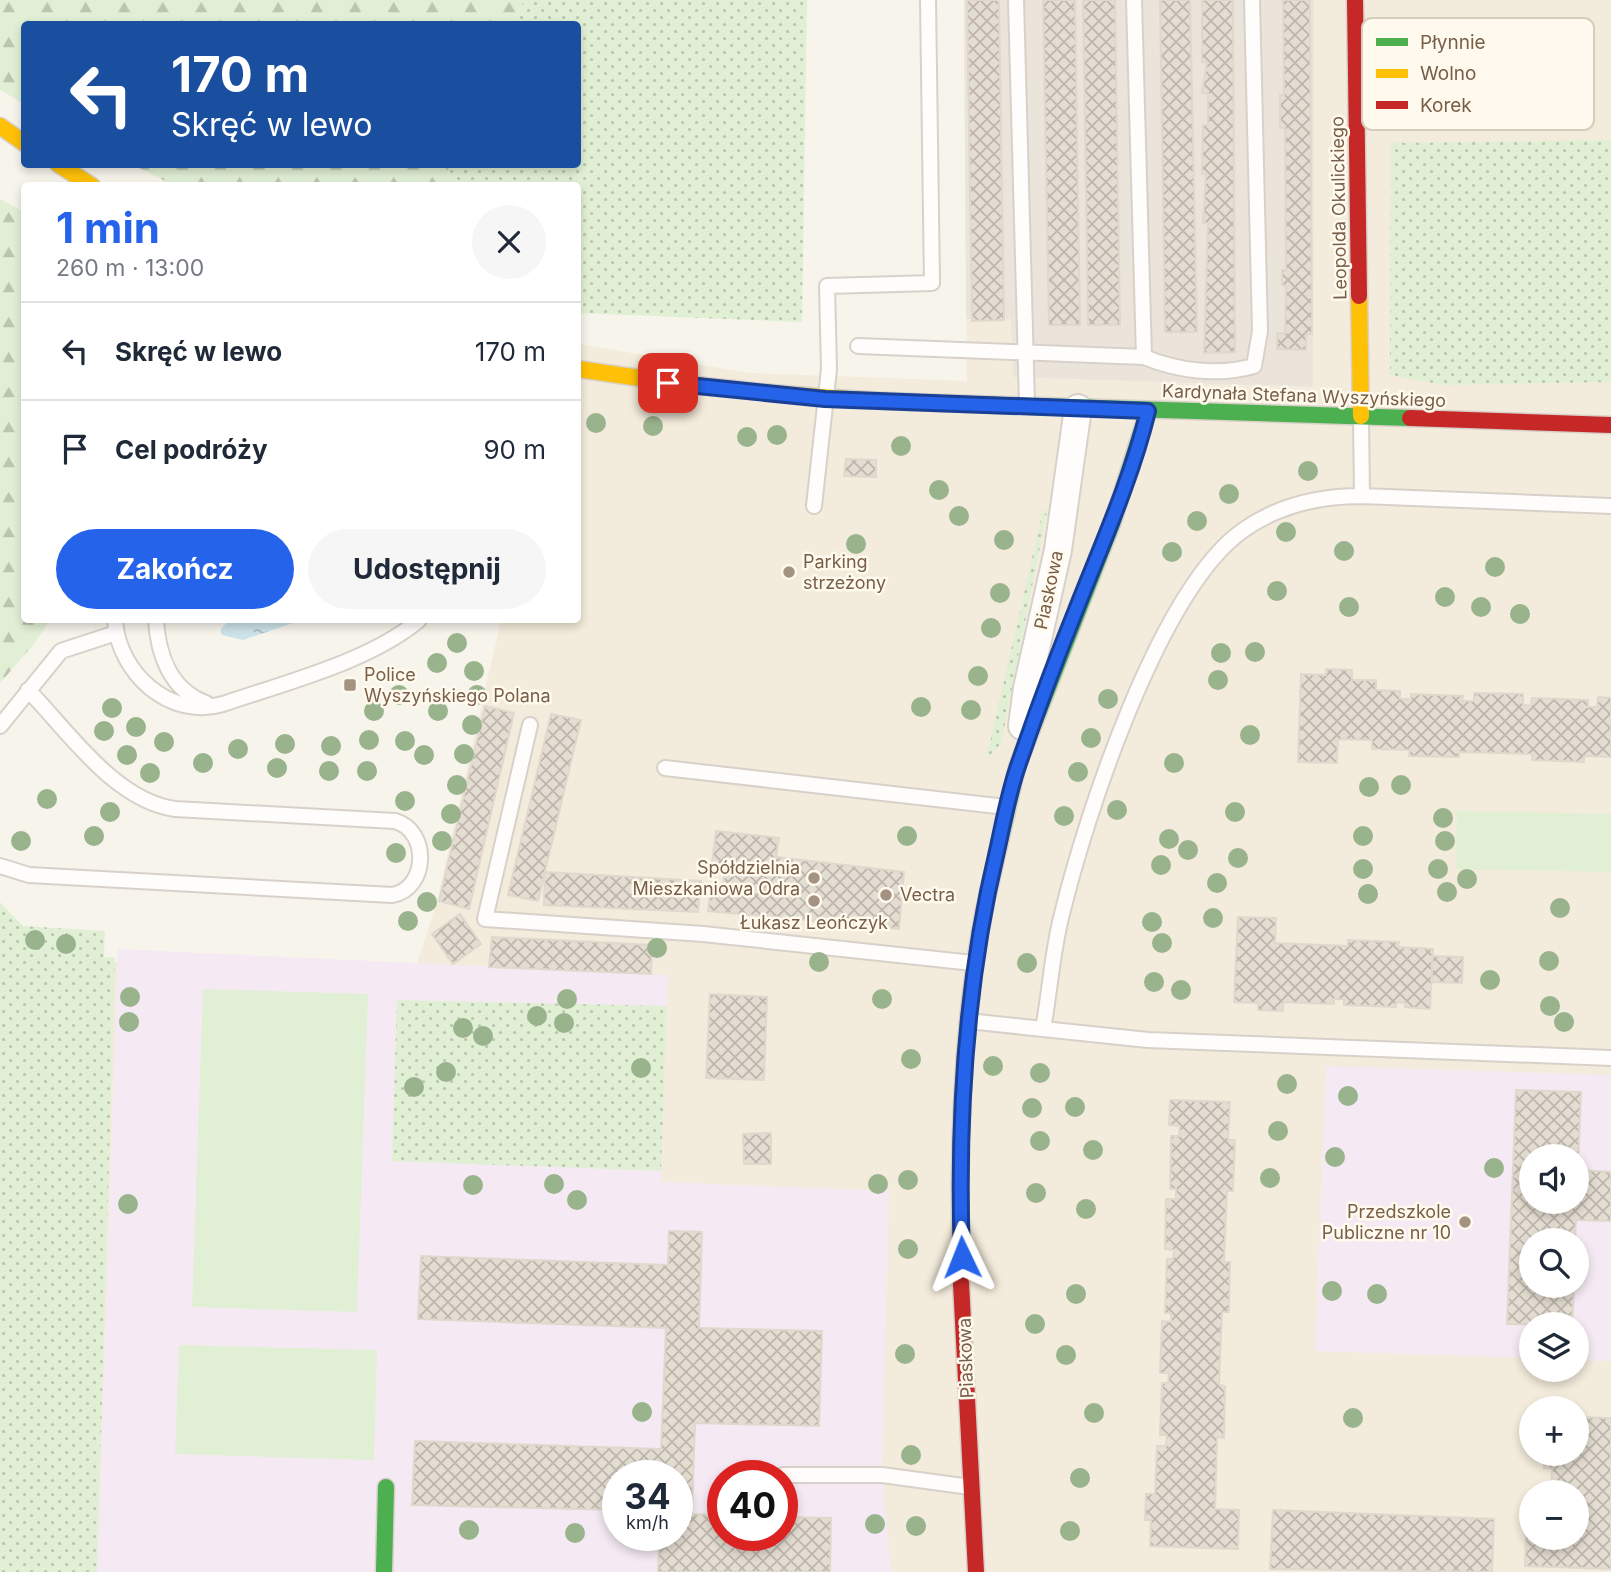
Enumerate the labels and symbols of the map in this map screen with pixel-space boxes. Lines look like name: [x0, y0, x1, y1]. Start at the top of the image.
legend: [1362, 18, 1594, 130]
text: Płynnie: [1420, 31, 1486, 54]
text: Wolno: [1420, 62, 1476, 85]
text: Korek: [1420, 94, 1472, 117]
street label: Leopolda Okulickiego: [1326, 116, 1351, 300]
pin: [638, 353, 698, 413]
street label: Kardynała Stefana Wyszyńskiego: [1162, 380, 1446, 411]
street label: Piaskowa: [1030, 548, 1067, 631]
place label: Parking strzeżony: [803, 551, 886, 593]
marker: Parking strzeżony: [781, 564, 797, 580]
place label: Police Wyszyńskiego Polana: [364, 664, 551, 706]
marker: Police Wyszyńskiego Polana: [342, 677, 358, 693]
place label: Spółdzielnia Mieszkaniowa Odra: [632, 857, 800, 899]
marker: Spółdzielnia Mieszkaniowa Odra: [806, 870, 822, 886]
place label: Vectra: [900, 884, 955, 905]
marker: Vectra: [878, 887, 894, 903]
marker: Łukasz Leończyk: [806, 893, 822, 909]
place label: Łukasz Leończyk: [740, 912, 888, 933]
place label: Przedszkole Publiczne nr 10: [1322, 1201, 1451, 1243]
marker: Przedszkole Publiczne nr 10: [1457, 1214, 1473, 1230]
position arrow: [925, 1220, 999, 1294]
street label: Piaskowa: [954, 1318, 977, 1398]
speed limit sign: 40: [707, 1460, 798, 1551]

